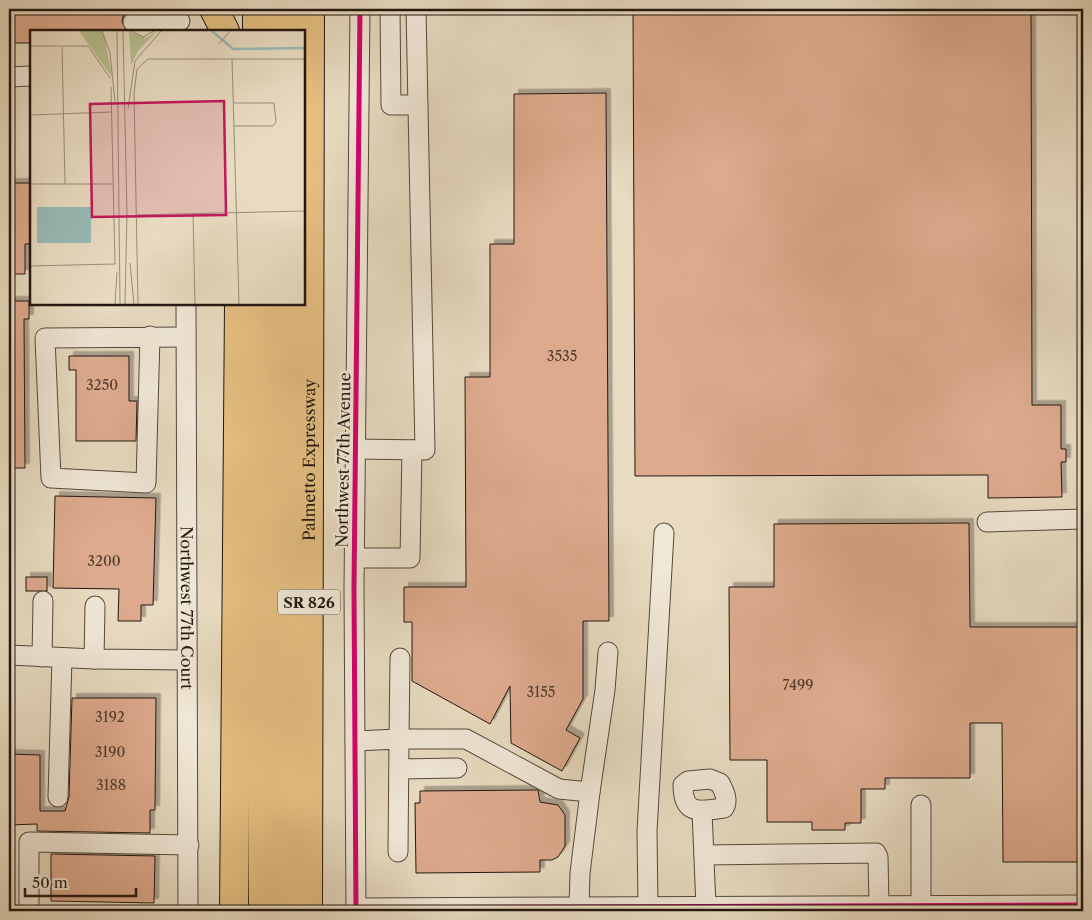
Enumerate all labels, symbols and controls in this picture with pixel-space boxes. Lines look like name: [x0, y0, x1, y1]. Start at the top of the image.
inset map: [30, 30, 305, 305]
house number: 3535: [547, 347, 577, 365]
street label: Northwest 77th Avenue: [331, 372, 355, 548]
house number: 3250: [86, 376, 118, 394]
street label: Palmetto Expressway: [299, 378, 319, 541]
street label: Northwest 77th Court: [177, 526, 197, 690]
house number: 3200: [87, 552, 121, 570]
road number: SR 826: [278, 590, 340, 614]
house number: 7499: [783, 676, 813, 694]
house number: 3155: [527, 683, 555, 701]
house number: 3192: [95, 708, 125, 726]
house number: 3190: [95, 743, 125, 761]
house number: 3188: [96, 776, 126, 794]
scale bar: [25, 865, 136, 897]
text: 50 m: [32, 873, 68, 892]

